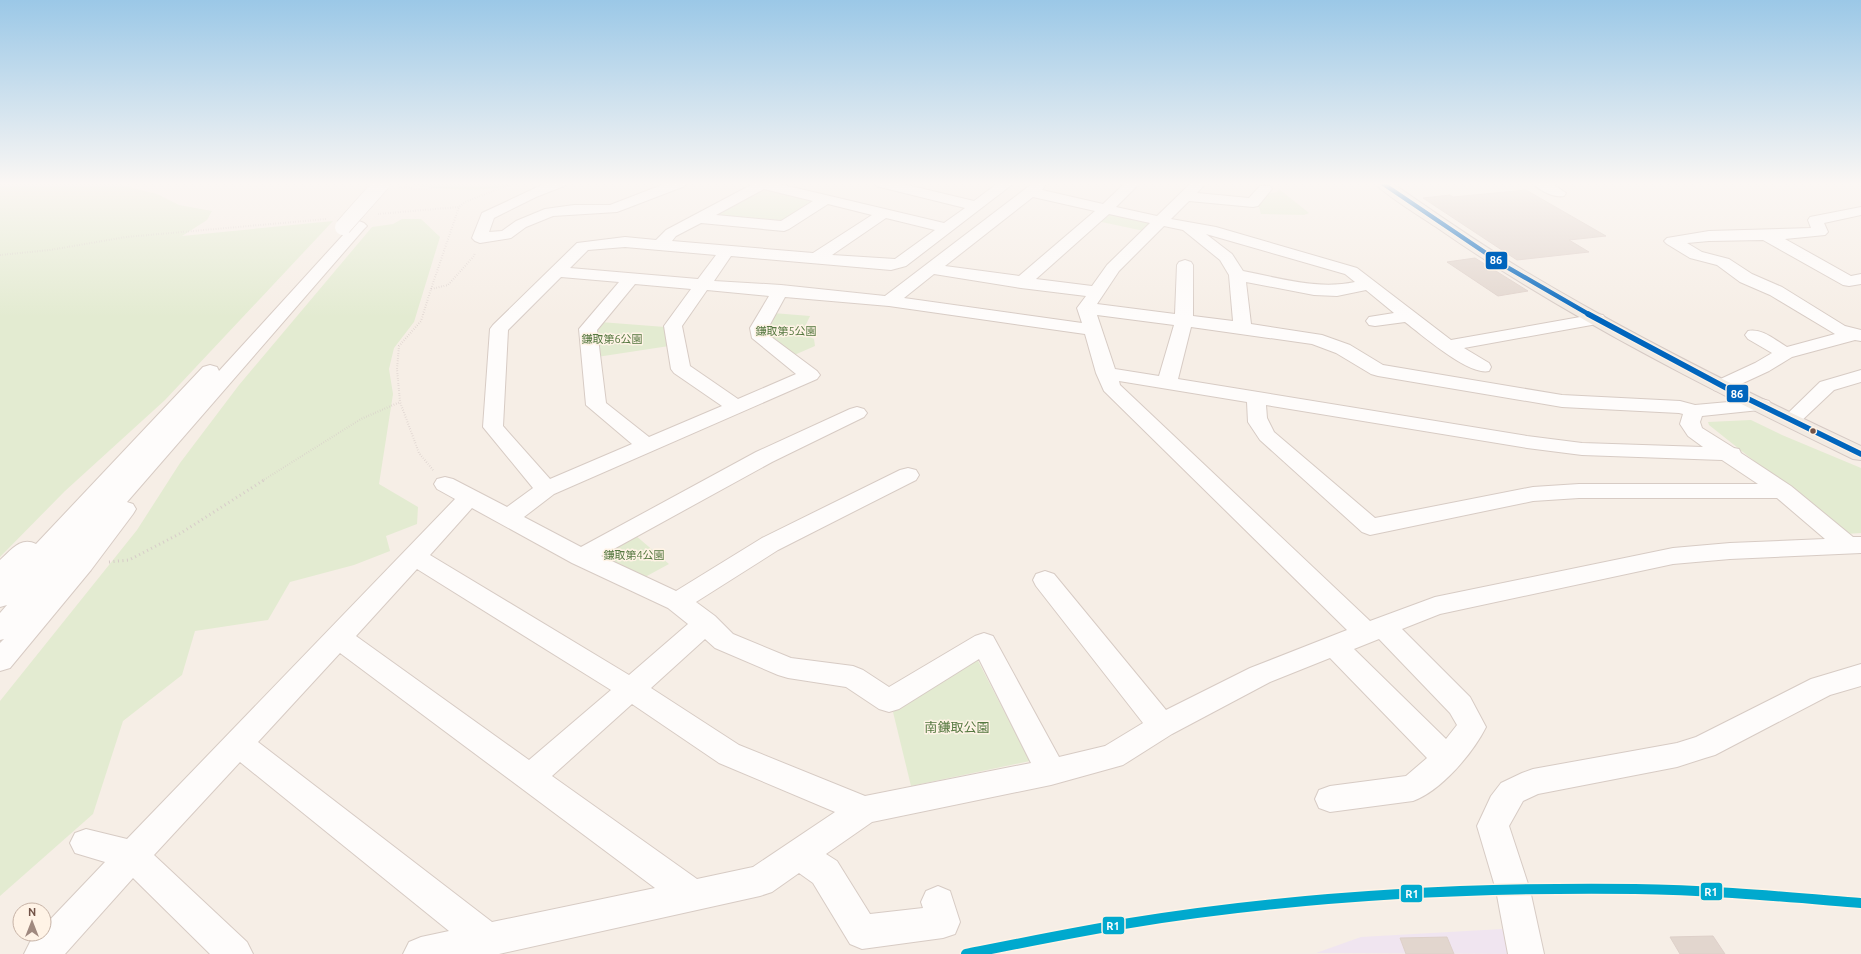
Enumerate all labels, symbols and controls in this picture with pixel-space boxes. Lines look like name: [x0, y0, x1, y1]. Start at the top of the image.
line badge: 86: [1485, 251, 1508, 270]
text: 86: [1490, 254, 1502, 266]
park label: 鎌取第5公園: [755, 325, 817, 337]
park label: 鎌取第6公園: [581, 333, 643, 345]
line badge: 86: [1726, 384, 1749, 403]
text: 86: [1731, 388, 1743, 400]
unlabelled marker: [1808, 426, 1818, 436]
park label: 鎌取第4公園: [603, 549, 665, 561]
park label: 南鎌取公園: [924, 720, 990, 734]
line badge: R1: [1700, 882, 1723, 901]
line badge: R1: [1400, 884, 1423, 903]
text: R1: [1704, 886, 1718, 898]
text: R1: [1405, 888, 1419, 900]
north arrow: [12, 902, 52, 942]
text: N: [28, 906, 36, 918]
line badge: R1: [1102, 916, 1125, 935]
text: R1: [1106, 920, 1120, 932]

